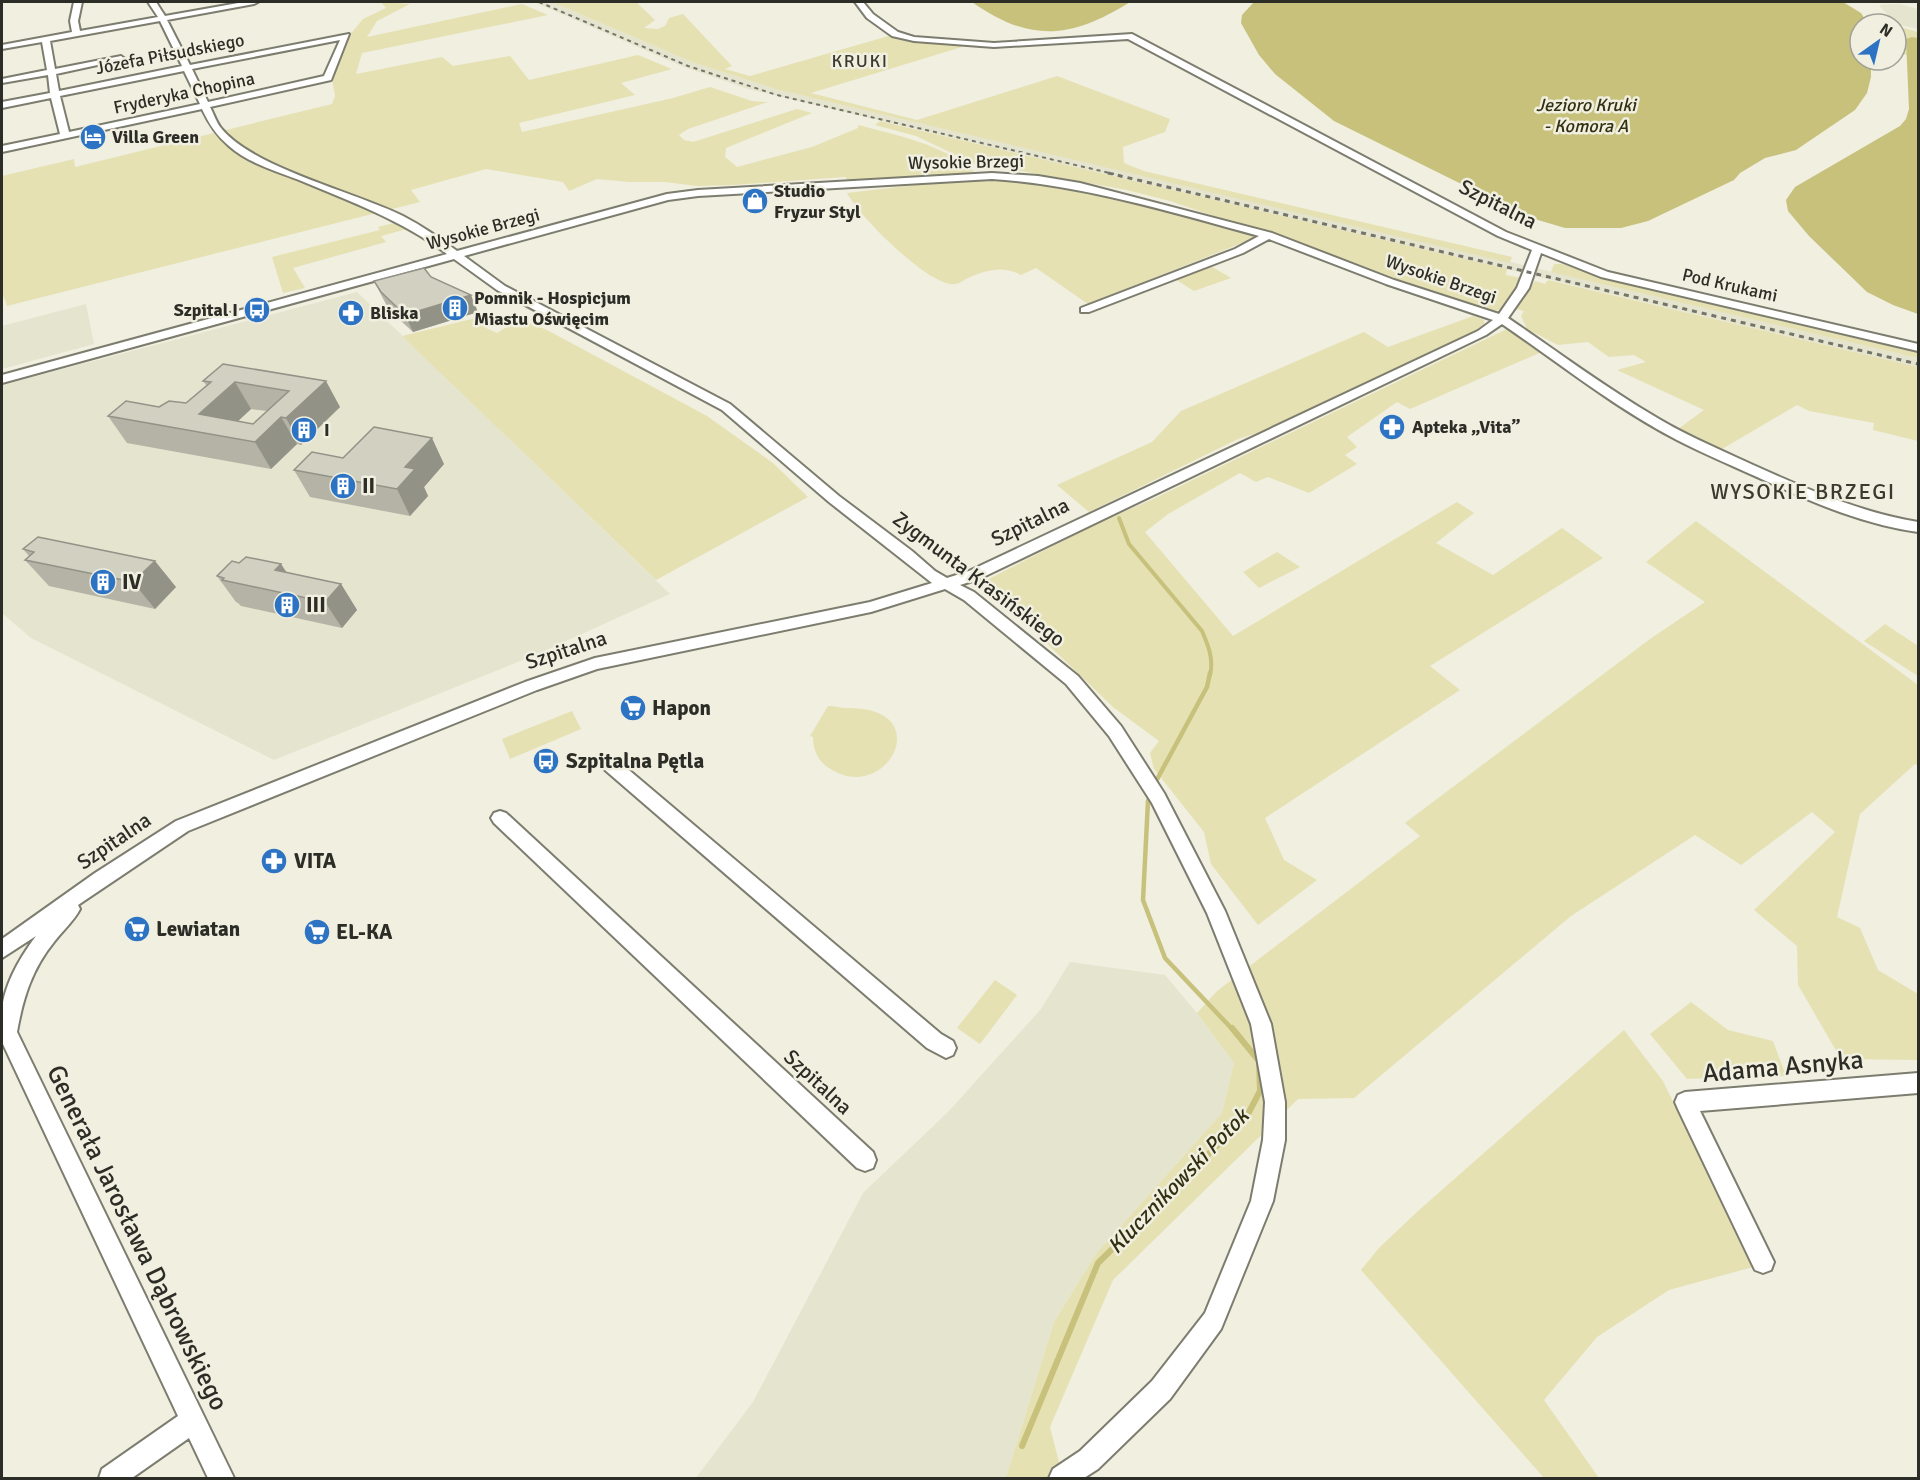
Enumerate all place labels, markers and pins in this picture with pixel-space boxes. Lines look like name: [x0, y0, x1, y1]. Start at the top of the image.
hotel icon: Villa Green: [78, 122, 108, 152]
place label: Villa Green: [112, 126, 199, 148]
place label: Studio Fryzur Styl: [774, 180, 861, 223]
shop icon: Studio Fryzur Styl: [740, 186, 770, 216]
place label: Pomnik - Hospicjum Miastu Oświęcim: [474, 287, 631, 330]
building icon: Pomnik - Hospicjum Miastu Oświęcim: [440, 293, 470, 323]
bus stop icon: Szpital I: [242, 295, 272, 325]
pharmacy icon: Bliska: [336, 298, 366, 328]
place label: Szpital I: [174, 299, 238, 321]
place label: Bliska: [370, 302, 418, 324]
pharmacy icon: Apteka „Vita”: [1377, 412, 1407, 442]
building icon: I: [289, 415, 319, 445]
place label: Apteka „Vita”: [1412, 416, 1520, 438]
place label: I: [324, 419, 330, 441]
building icon: II: [328, 471, 358, 501]
place label: II: [362, 473, 375, 499]
building icon: IV: [88, 567, 118, 597]
place label: IV: [122, 569, 142, 595]
building icon: III: [272, 590, 302, 620]
place label: III: [306, 592, 326, 618]
supermarket icon: Hapon: [618, 693, 648, 723]
place label: Hapon: [652, 695, 711, 721]
bus stop icon: Szpitalna Pętla: [531, 746, 561, 776]
place label: Szpitalna Pętla: [566, 748, 704, 774]
pharmacy icon: VITA: [259, 846, 289, 876]
place label: VITA: [294, 848, 337, 874]
supermarket icon: Lewiatan: [122, 914, 152, 944]
place label: Lewiatan: [156, 916, 240, 942]
supermarket icon: EL-KA: [302, 917, 332, 947]
place label: EL-KA: [336, 919, 393, 945]

